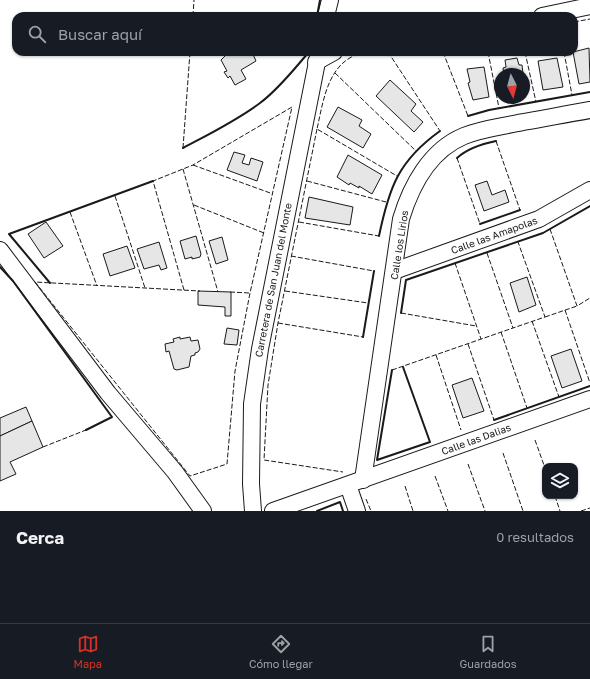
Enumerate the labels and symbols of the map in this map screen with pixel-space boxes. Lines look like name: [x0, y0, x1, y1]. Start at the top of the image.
north arrow: [494, 68, 530, 104]
street label: Carretera de San Juan del Monte: [252, 202, 294, 358]
street label: Calle los Lirios: [388, 209, 410, 281]
street label: Calle las Amapolas: [449, 214, 539, 256]
street label: Calle las Dalias: [440, 421, 512, 457]

